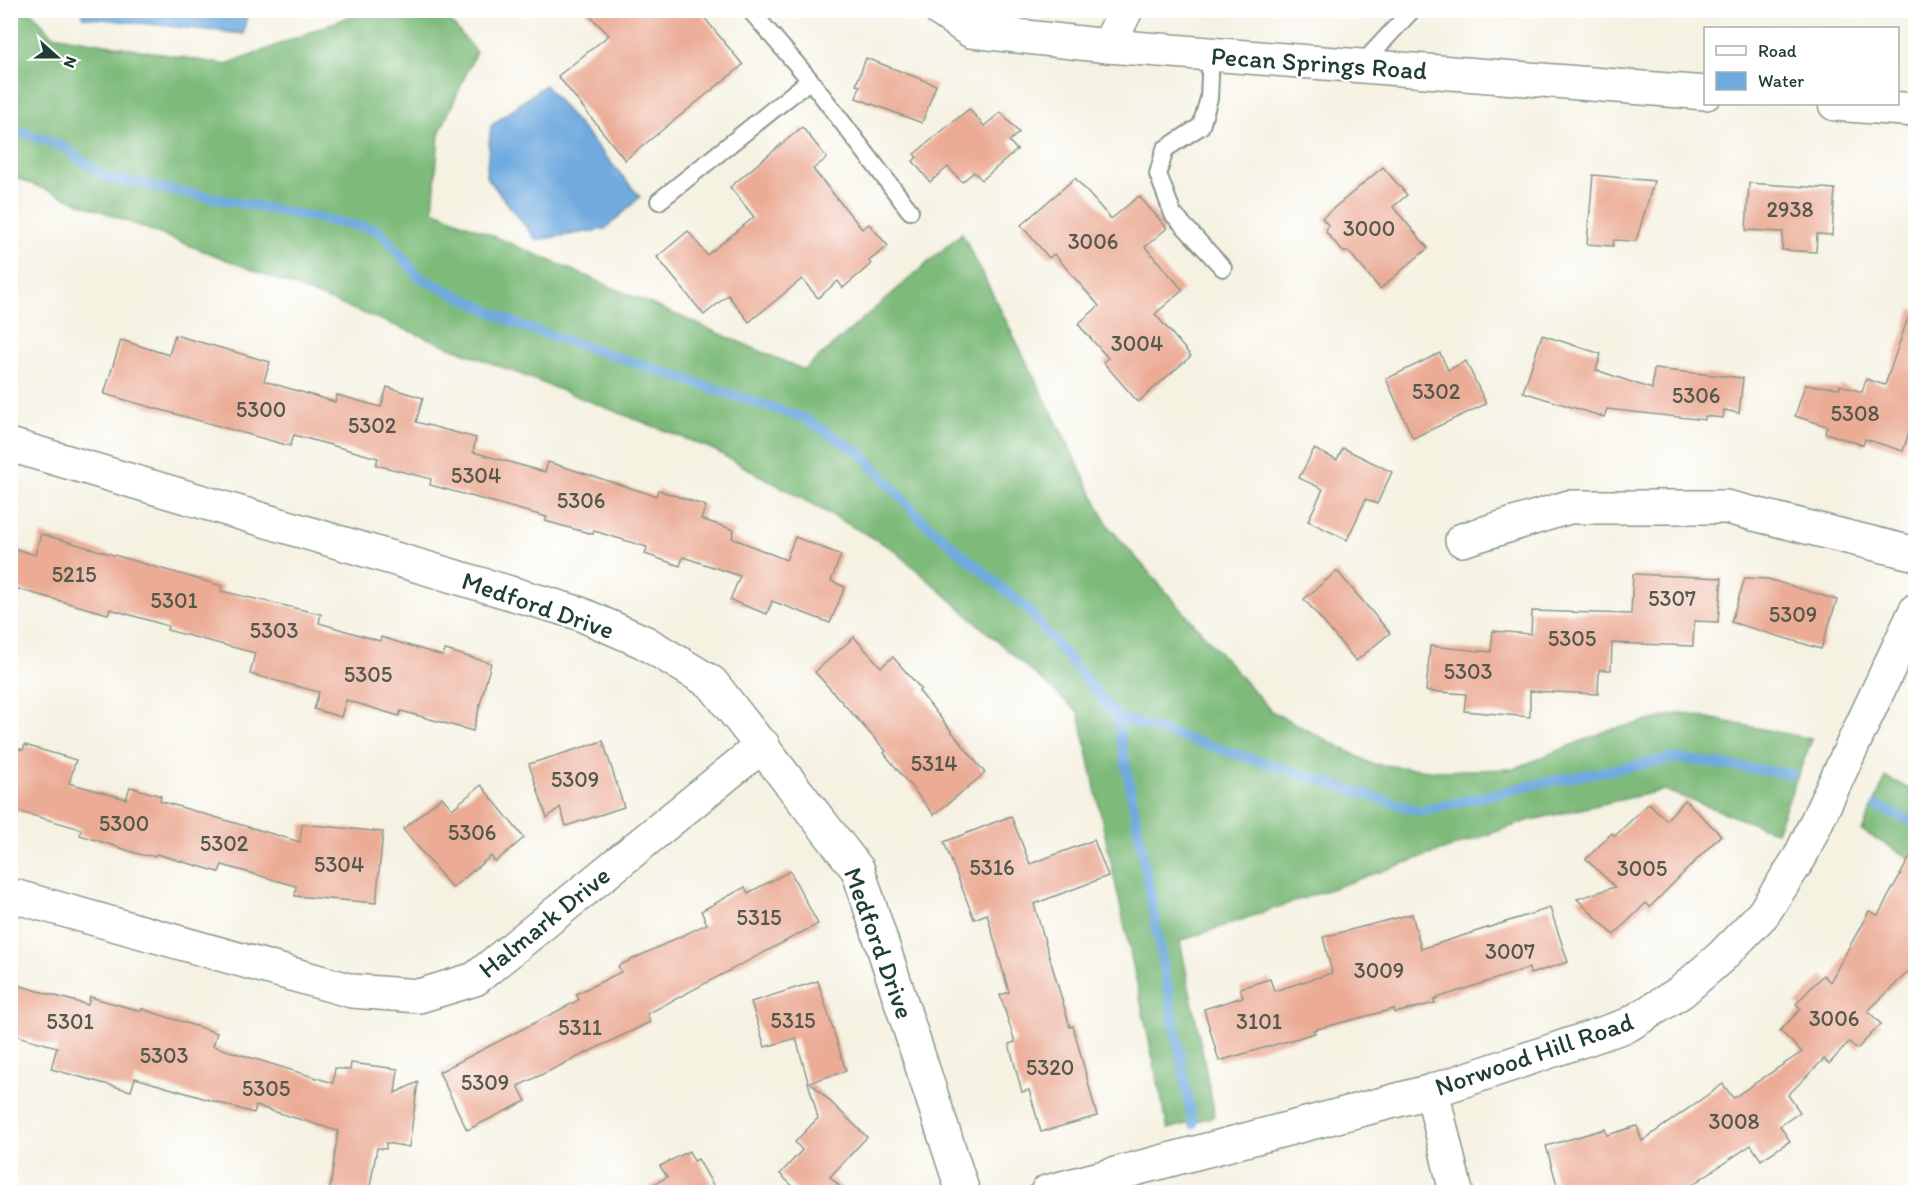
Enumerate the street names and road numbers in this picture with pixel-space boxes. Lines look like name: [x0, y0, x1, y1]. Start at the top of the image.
street label: Pecan Springs Road: [1210, 39, 1428, 87]
street label: Medford Drive: [458, 564, 618, 646]
street label: Halmark Drive: [472, 859, 616, 985]
street label: Medford Drive: [837, 863, 921, 1023]
street label: Norwood Hill Road: [1431, 1005, 1637, 1103]

